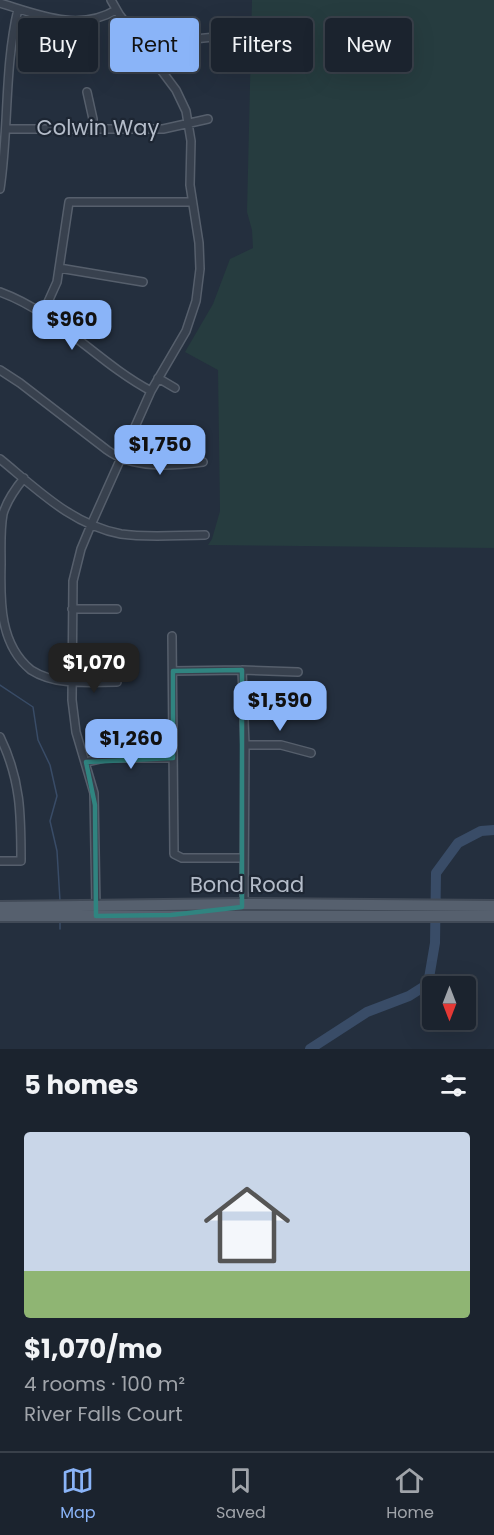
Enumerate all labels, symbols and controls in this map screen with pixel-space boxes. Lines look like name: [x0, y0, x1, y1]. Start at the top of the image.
chip: Buy: [18, 18, 98, 72]
chip: Rent: [110, 18, 199, 72]
chip: Filters: [211, 18, 313, 72]
chip: New: [325, 18, 412, 72]
street label: Colwin Way: [37, 113, 160, 142]
pin: $960: [36, 300, 108, 351]
text: $960: [46, 305, 98, 333]
pin: $1,750: [111, 425, 209, 476]
text: $1,750: [128, 430, 192, 458]
pin: $1,070: [45, 643, 143, 694]
text: $1,070: [62, 648, 126, 676]
pin: $1,590: [231, 681, 329, 732]
text: $1,590: [248, 686, 312, 714]
pin: $1,260: [82, 719, 180, 770]
text: $1,260: [99, 724, 163, 752]
street label: Bond Road: [190, 870, 304, 899]
north arrow: [422, 976, 476, 1030]
map controls: [422, 976, 476, 1030]
text: 5 homes: [24, 1067, 139, 1103]
icon: filters: [437, 1069, 470, 1102]
icon: home: [193, 1171, 301, 1279]
text: $1,070/mo: [24, 1331, 162, 1367]
text: 4 rooms · 100 m²: [24, 1370, 185, 1398]
text: River Falls Court: [24, 1400, 183, 1428]
tab: Map: [60, 1464, 96, 1525]
tab: Saved: [216, 1464, 266, 1525]
tab: Home: [386, 1464, 434, 1525]

